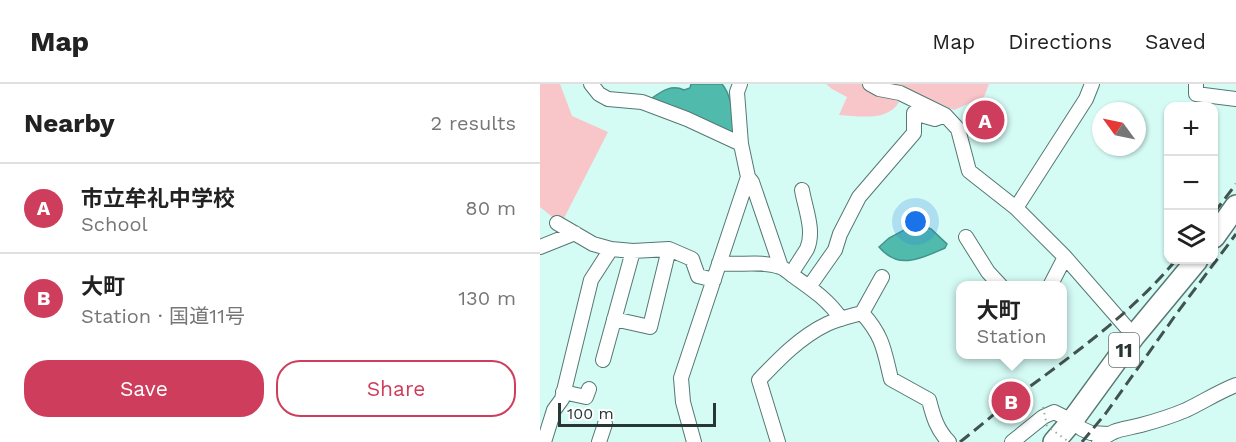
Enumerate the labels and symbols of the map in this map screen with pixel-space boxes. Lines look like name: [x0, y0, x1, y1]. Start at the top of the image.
pin: A: [966, 98, 1004, 142]
north arrow: [1092, 102, 1146, 156]
your location: [901, 207, 930, 236]
road number: 11: [1109, 333, 1139, 367]
pin: B: [992, 378, 1030, 424]
scale bar: [558, 400, 716, 428]

